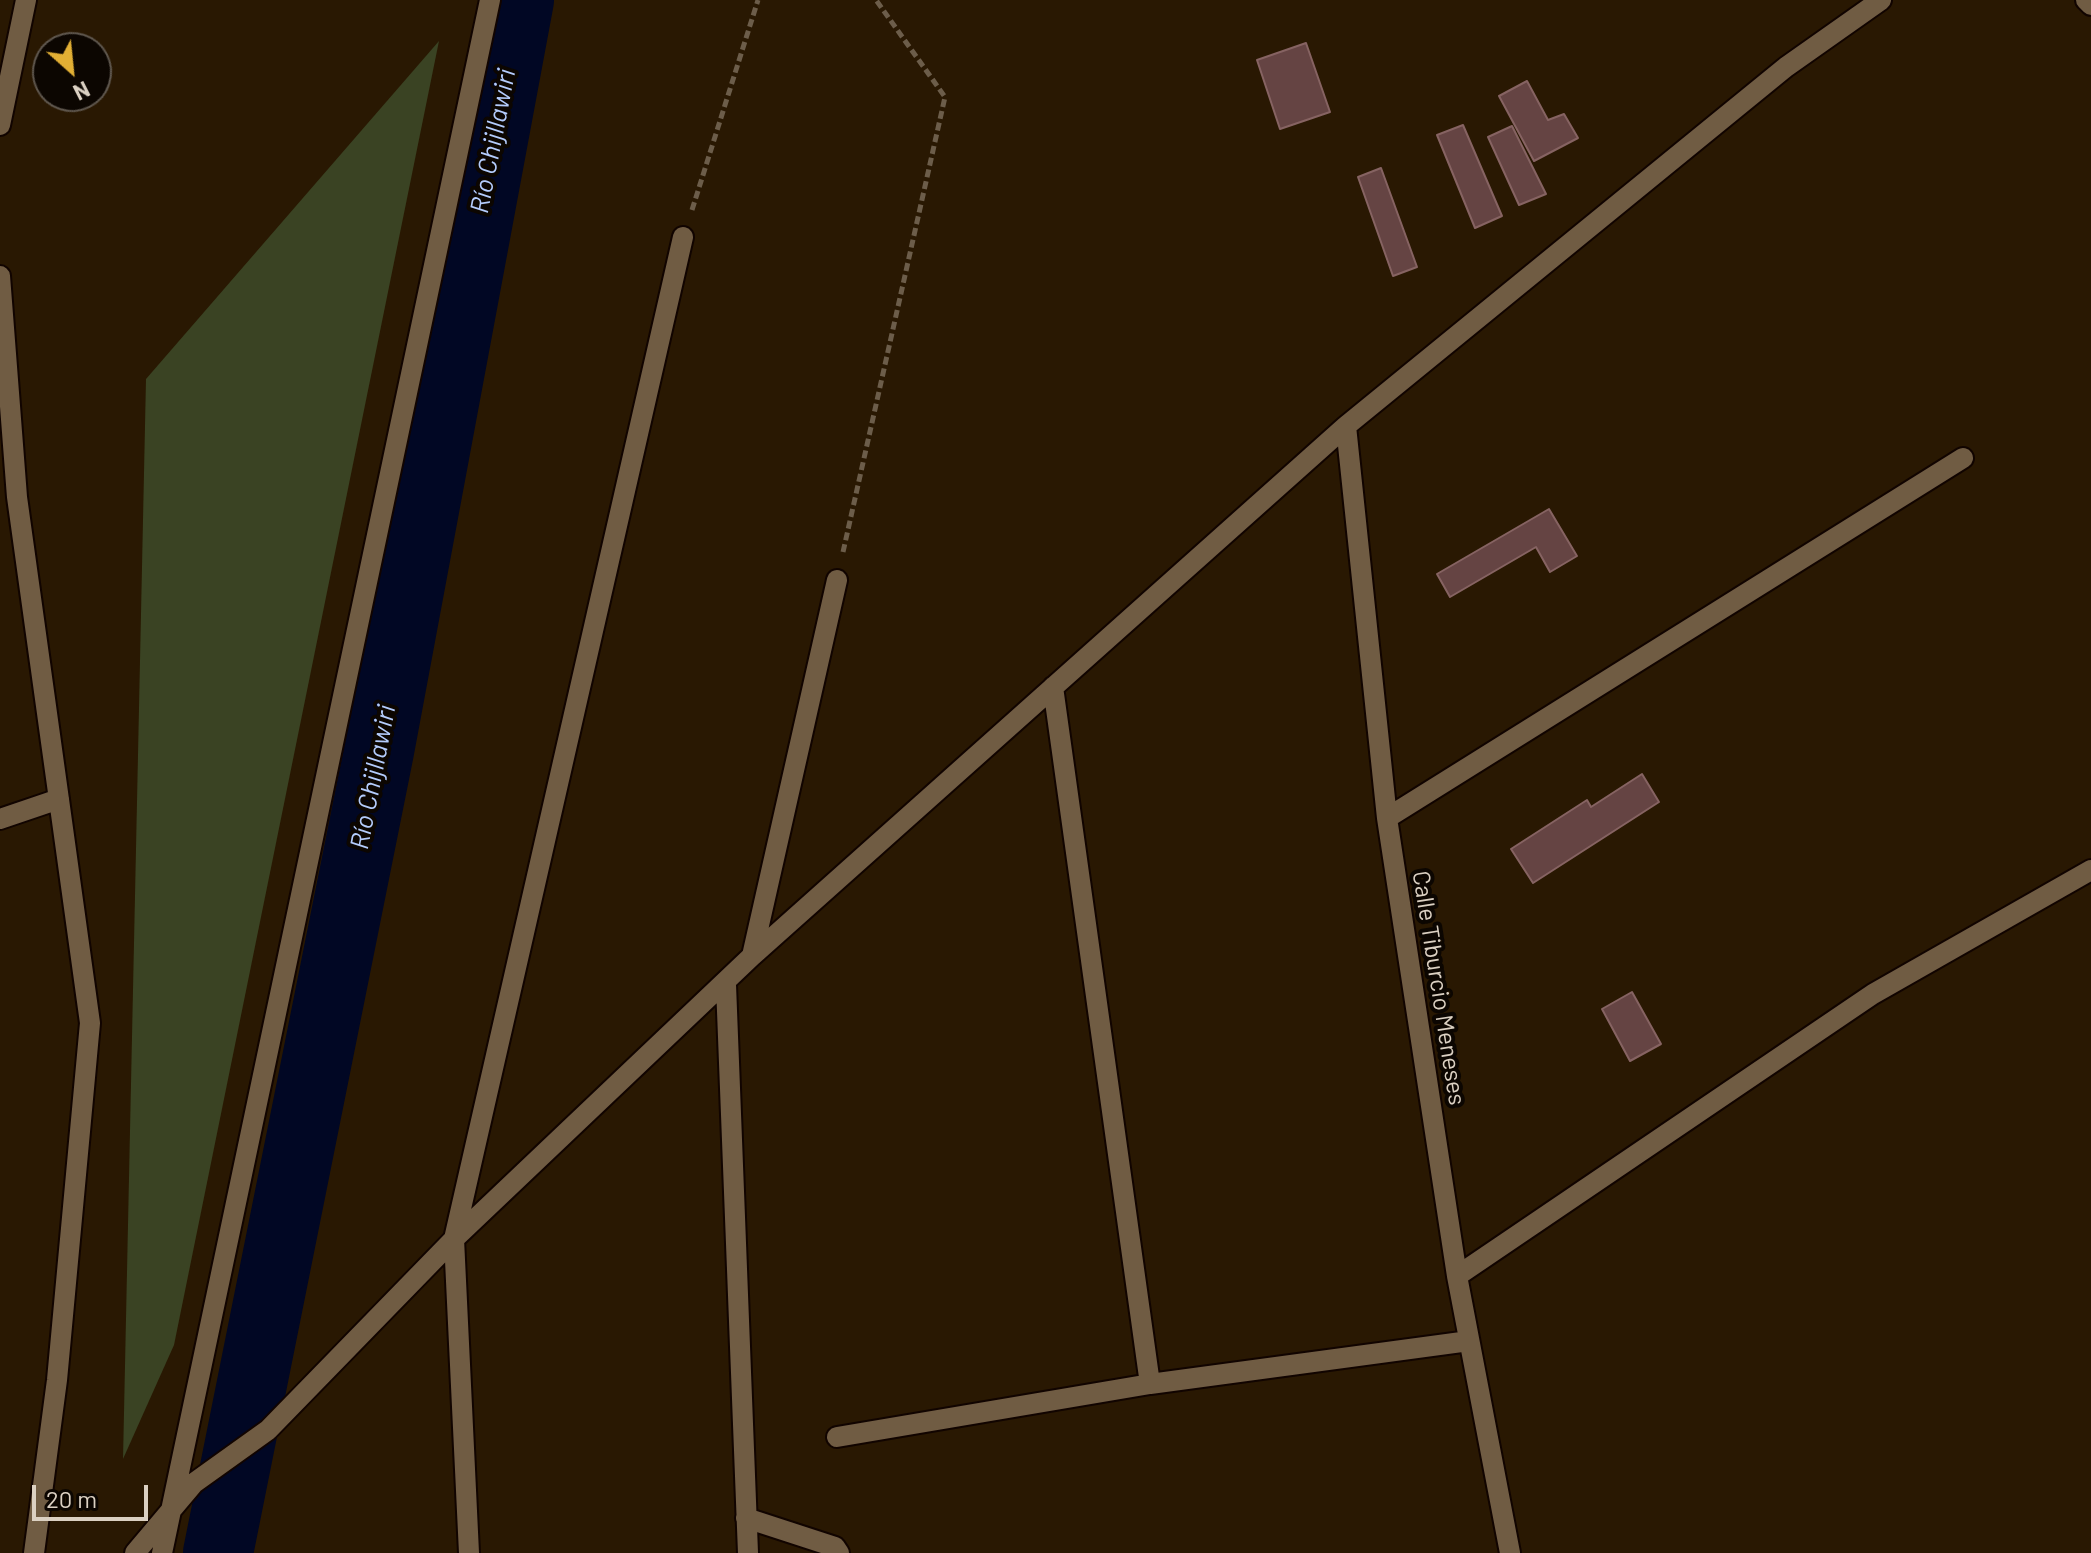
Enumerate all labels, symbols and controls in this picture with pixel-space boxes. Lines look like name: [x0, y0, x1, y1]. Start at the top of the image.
north arrow: [32, 32, 112, 112]
water label: Río Chijllawiri: [464, 66, 522, 216]
text: N: [70, 77, 94, 107]
water label: Río Chijllawiri: [344, 702, 402, 852]
street label: Calle Tiburcio Meneses: [1406, 869, 1472, 1107]
scale bar: [36, 1469, 152, 1519]
text: 20 m: [46, 1484, 97, 1513]

